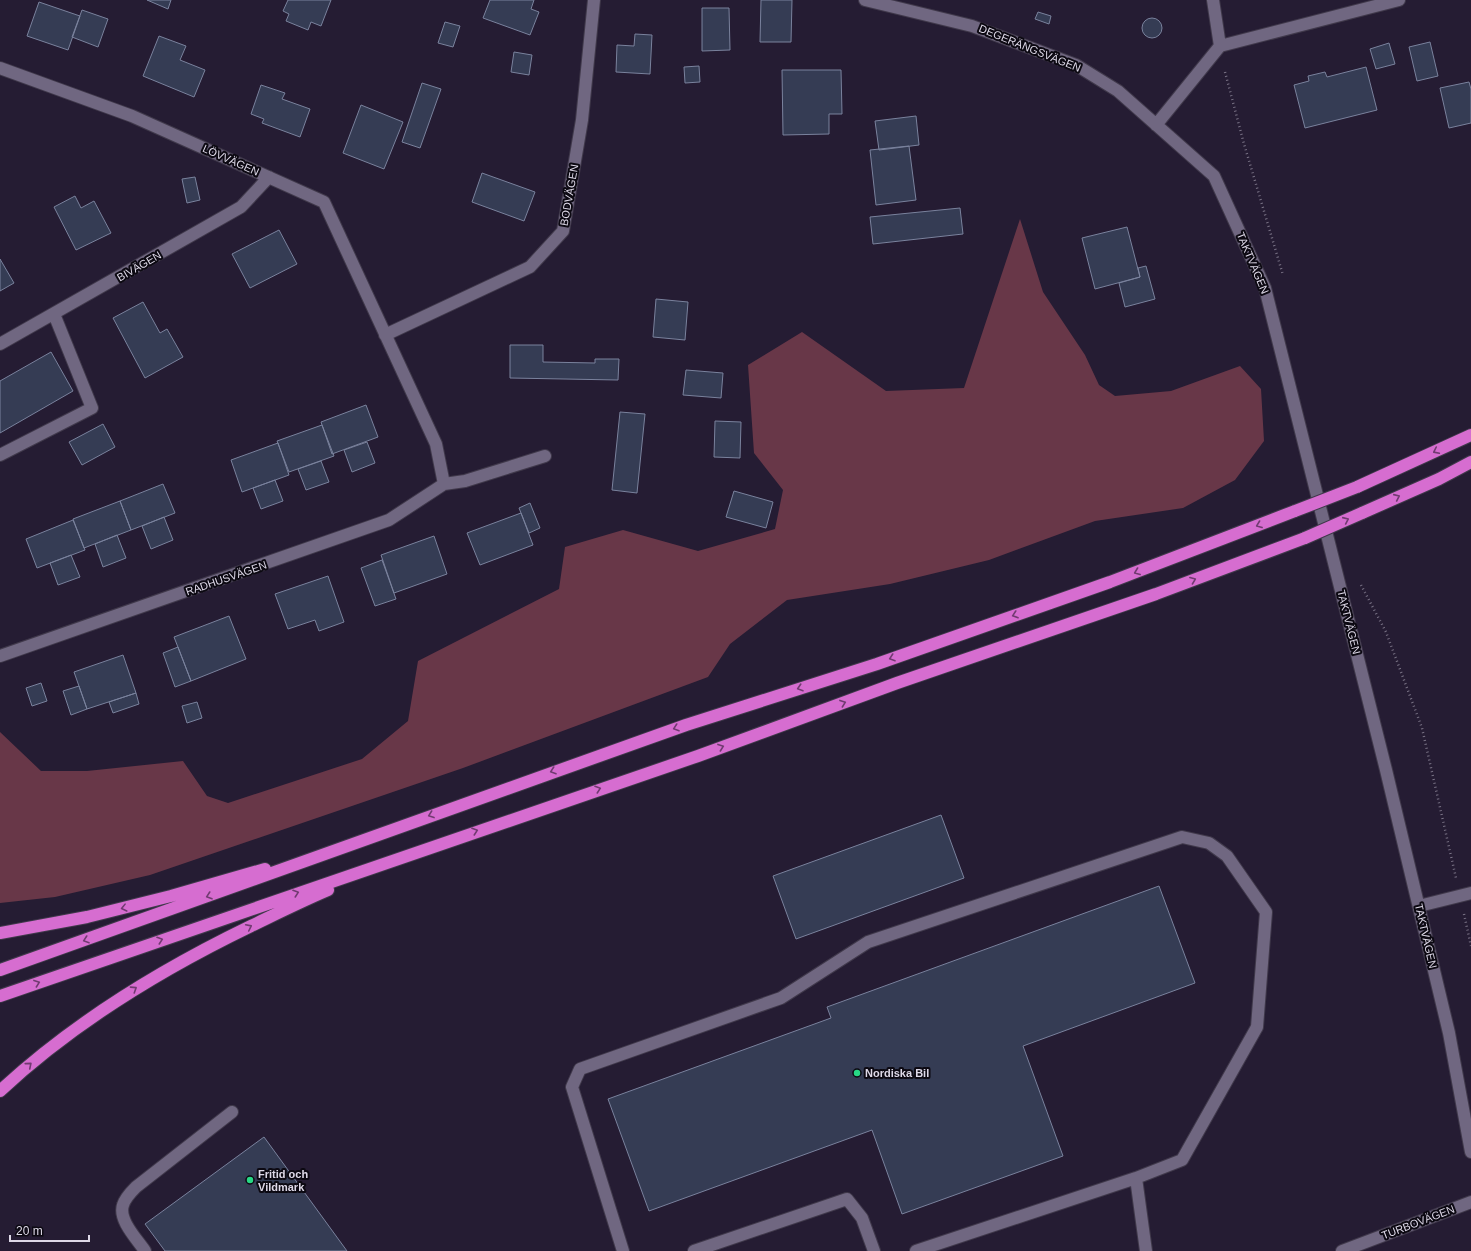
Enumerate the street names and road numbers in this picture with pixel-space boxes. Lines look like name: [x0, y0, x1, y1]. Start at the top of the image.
street label: DEGERÄNGSVÄGEN: [977, 22, 1083, 74]
street label: LÖVVÄGEN: [201, 142, 261, 178]
street label: BODVÄGEN: [558, 163, 580, 227]
street label: TAKTVÄGEN: [1235, 230, 1271, 296]
street label: BIVÄGEN: [115, 249, 163, 283]
street label: RADHUSVÄGEN: [184, 558, 268, 598]
street label: TAKTVÄGEN: [1335, 589, 1363, 655]
street label: TAKTVÄGEN: [1413, 903, 1439, 969]
street label: TURBOVÄGEN: [1380, 1203, 1456, 1241]

